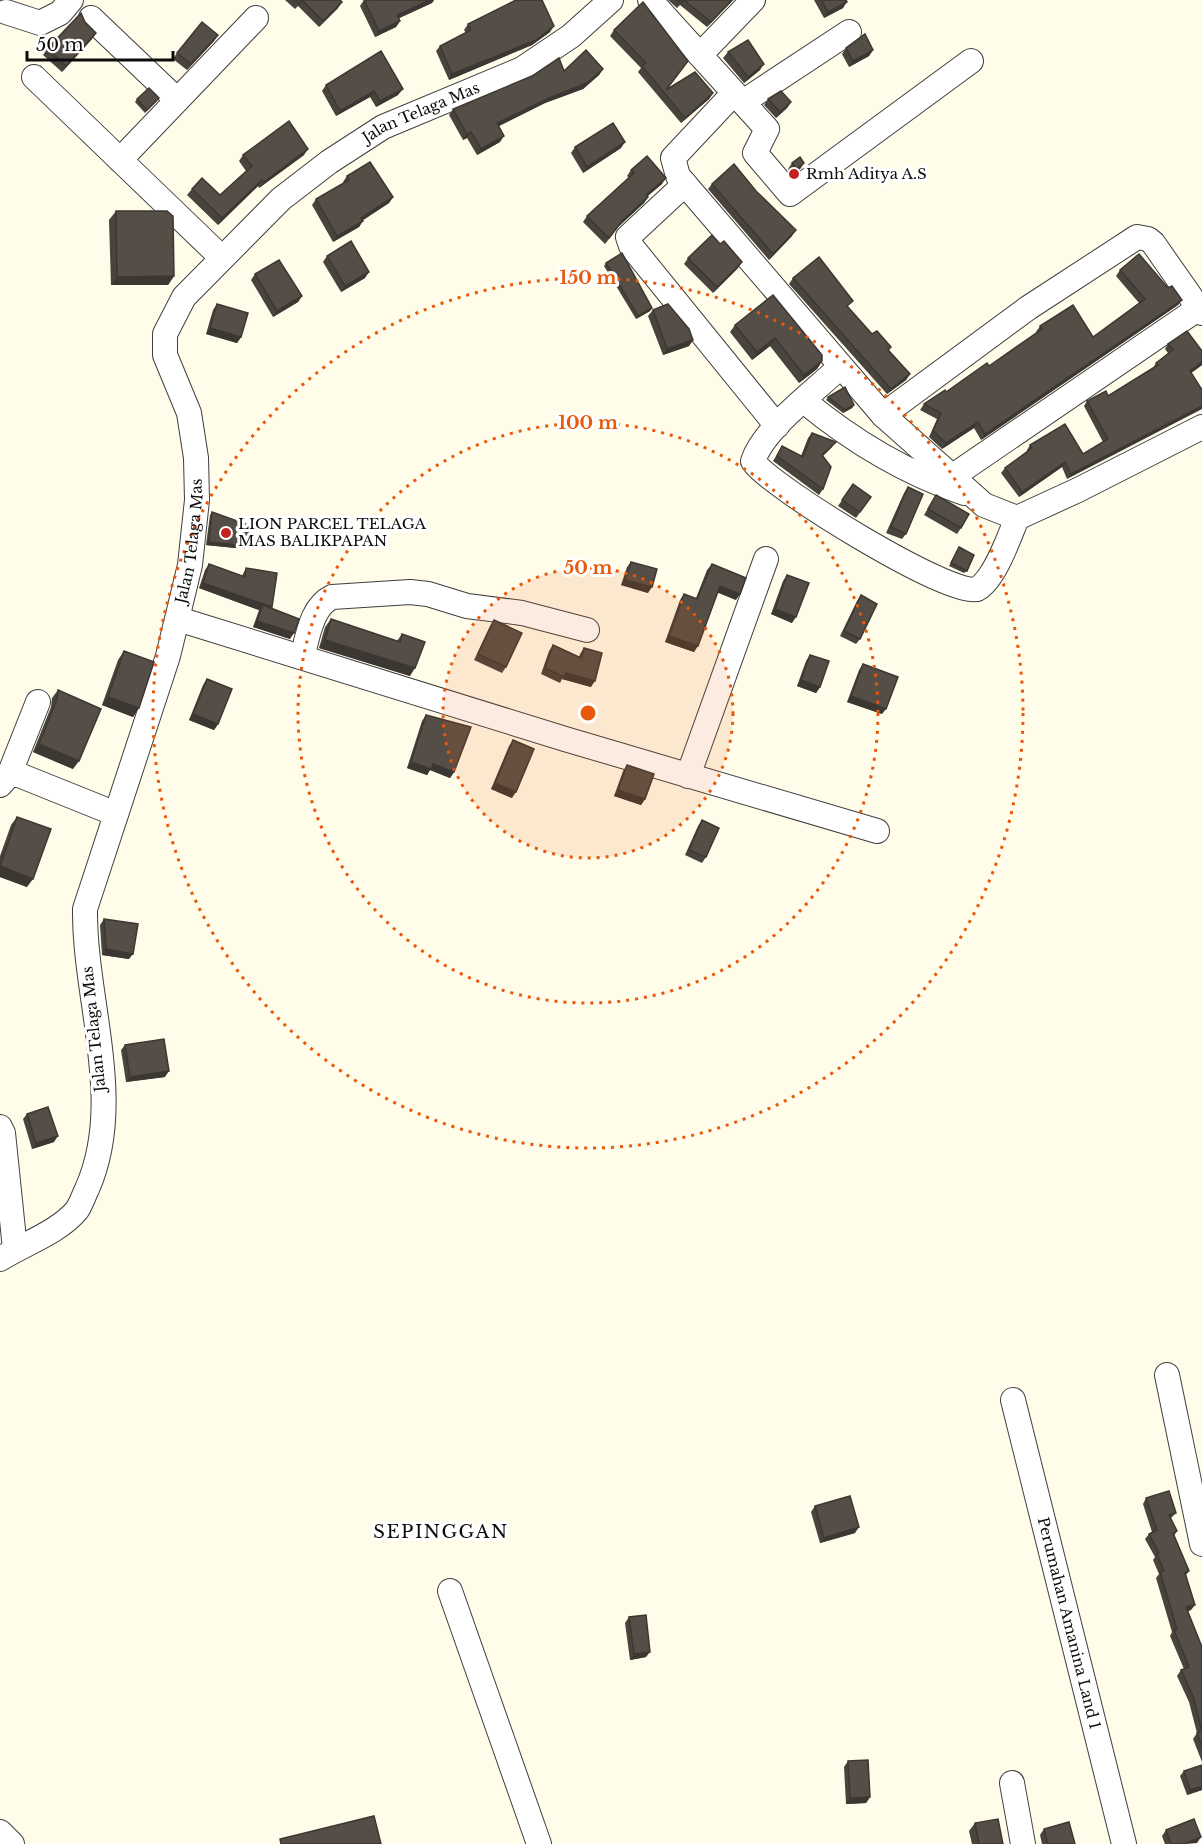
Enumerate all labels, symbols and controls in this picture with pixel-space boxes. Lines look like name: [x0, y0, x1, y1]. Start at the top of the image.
scale bar: [27, 24, 172, 62]
text: 50 m: [36, 34, 84, 56]
street label: Jalan Telaga Mas: [357, 78, 482, 148]
place label: Rmh Aditya A.S: [806, 164, 927, 183]
marker: Rmh Aditya A.S: [787, 167, 801, 181]
text: 150 m: [560, 267, 617, 289]
text: 100 m: [558, 412, 618, 434]
street label: Jalan Telaga Mas: [171, 478, 207, 607]
place label: LION PARCEL TELAGA MAS BALIKPAPAN: [238, 514, 427, 550]
marker: LION PARCEL TELAGA MAS BALIKPAPAN: [219, 526, 233, 540]
text: 50 m: [564, 557, 613, 579]
centre of rings: [578, 703, 598, 723]
street label: Jalan Telaga Mas: [77, 965, 110, 1095]
street label: Perumahan Amanina Land 1: [1034, 1515, 1105, 1731]
district label: SEPINGGAN: [373, 1521, 509, 1543]

